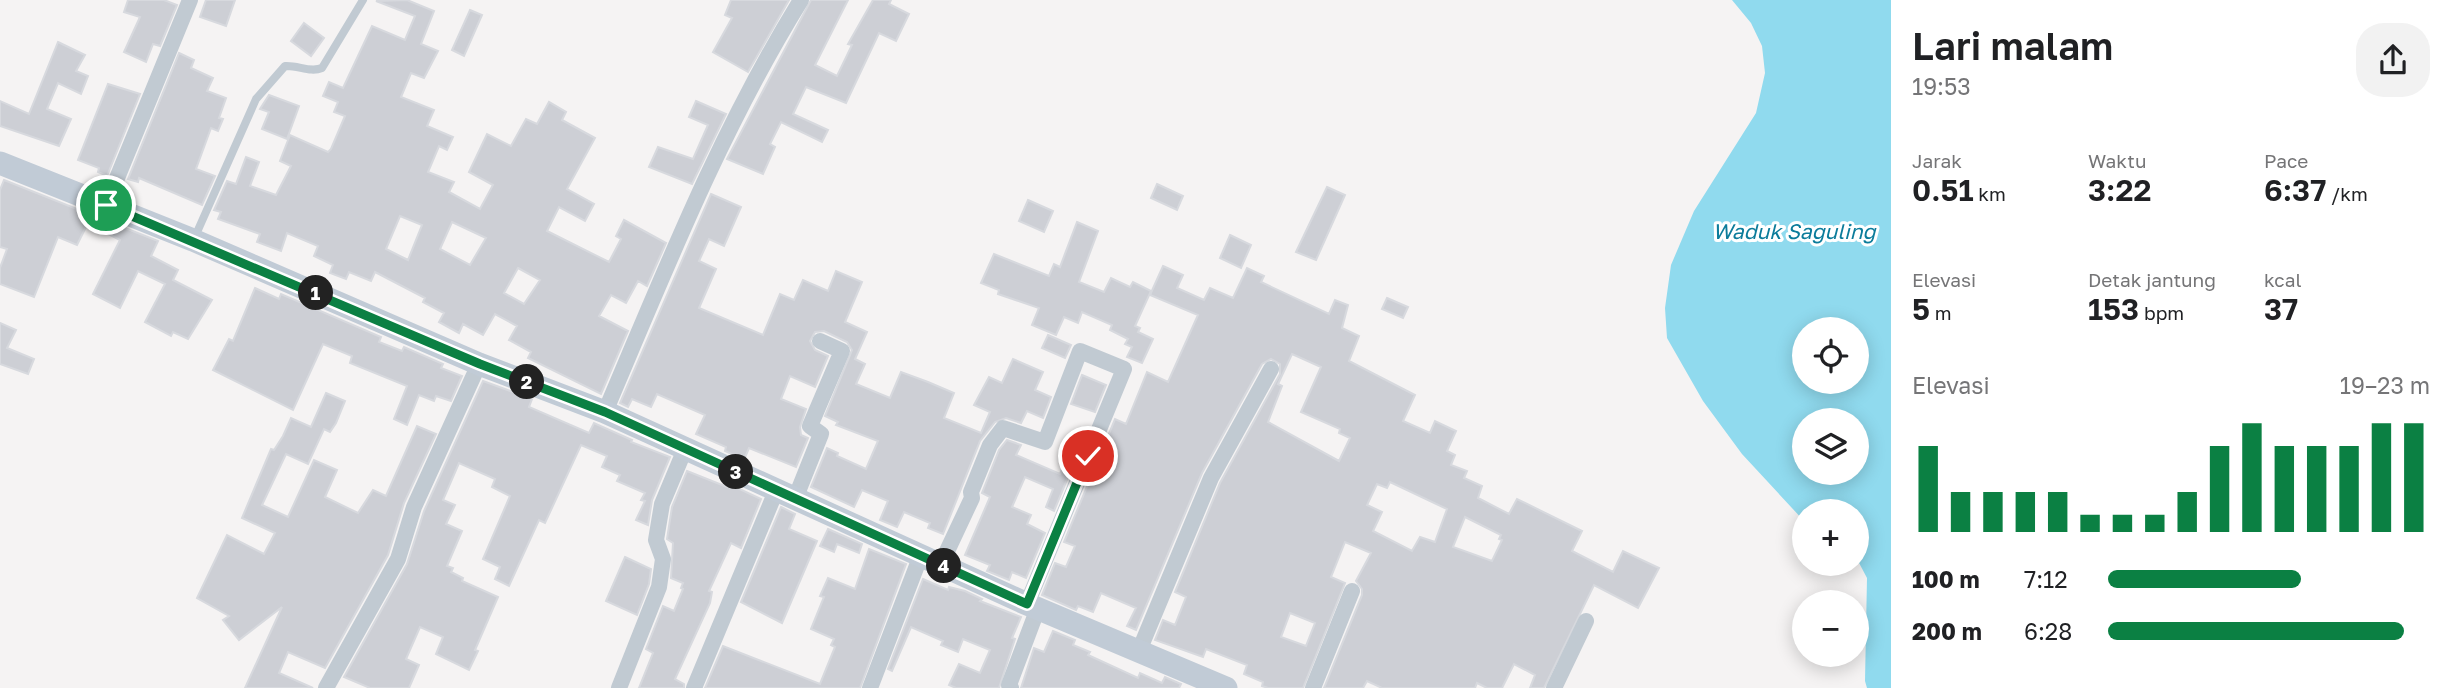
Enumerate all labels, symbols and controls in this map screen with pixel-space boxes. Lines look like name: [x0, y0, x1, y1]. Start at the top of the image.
text: Lari malam: [1912, 23, 2113, 68]
button: share: [2356, 23, 2430, 97]
text: 19:53: [1912, 72, 1971, 100]
text: Jarak: [1912, 149, 1962, 172]
text: Waktu: [2088, 149, 2146, 172]
text: Pace: [2264, 149, 2308, 172]
text: 0.51: [1912, 172, 1974, 208]
text: 3:22: [2088, 172, 2151, 208]
text: 6:37: [2264, 172, 2326, 208]
pin: [76, 175, 136, 235]
text: km: [1974, 182, 2006, 205]
text: /km: [2326, 182, 2368, 205]
icon: arrive: [87, 186, 125, 224]
water label: Waduk Saguling: [1712, 218, 1878, 244]
text: Elevasi: [1912, 268, 1976, 291]
text: Detak jantung: [2088, 268, 2216, 291]
text: kcal: [2264, 268, 2302, 291]
pin: 1: [298, 276, 334, 310]
text: 1: [311, 281, 320, 304]
text: 5: [1912, 291, 1930, 327]
text: 153: [2088, 291, 2139, 327]
text: 37: [2264, 291, 2298, 327]
text: m: [1930, 301, 1952, 324]
text: bpm: [2139, 301, 2184, 324]
map controls: [1792, 317, 1869, 667]
button: locate: [1792, 317, 1869, 394]
pin: 2: [510, 364, 544, 400]
text: 2: [521, 370, 532, 393]
text: Elevasi: [1912, 371, 1990, 399]
text: 19–23 m: [2340, 371, 2430, 399]
button: layers: [1792, 408, 1869, 485]
pin: [1058, 426, 1118, 486]
icon: check: [1069, 437, 1107, 475]
pin: 3: [718, 454, 754, 490]
text: 3: [730, 460, 741, 483]
button: +: [1792, 499, 1869, 576]
pin: 4: [926, 548, 962, 584]
text: 4: [938, 554, 949, 577]
text: 100 m: [1912, 565, 1980, 593]
text: 7:12: [2024, 565, 2068, 593]
button: −: [1792, 590, 1869, 667]
text: 200 m: [1912, 617, 1982, 645]
text: 6:28: [2024, 617, 2072, 645]

